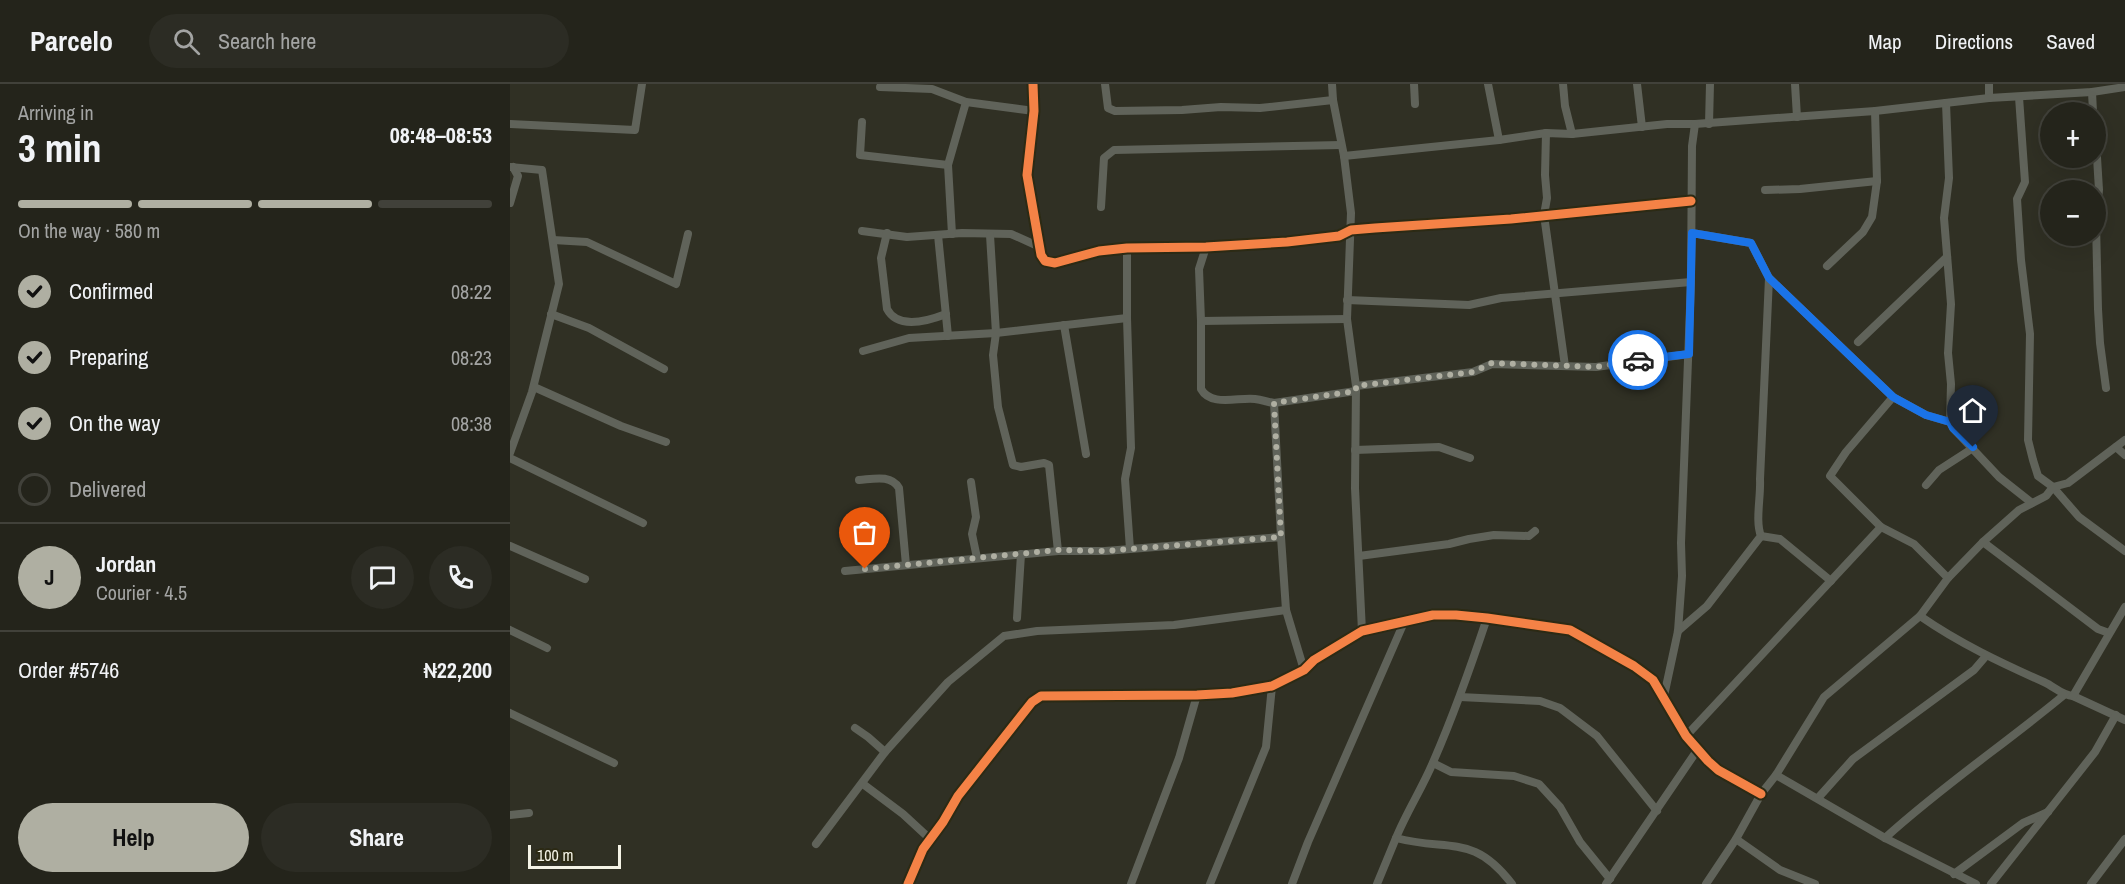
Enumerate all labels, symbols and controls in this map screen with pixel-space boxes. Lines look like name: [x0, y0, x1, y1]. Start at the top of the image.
search box: [149, 14, 569, 68]
text: Parcelo: [30, 22, 113, 60]
icon: search: [170, 25, 203, 58]
text: Search here: [218, 26, 316, 56]
text: Map: [1868, 27, 1902, 56]
text: Directions: [1935, 27, 2013, 56]
text: Saved: [2046, 27, 2095, 56]
text: Arriving in: [18, 99, 94, 126]
map controls: [2040, 102, 2106, 246]
button: +: [2040, 102, 2106, 168]
text: 08:48–08:53: [390, 120, 492, 150]
text: 3 min: [18, 122, 102, 174]
button: −: [2040, 180, 2106, 246]
text: On the way · 580 m: [18, 217, 160, 244]
icon: check: [18, 275, 51, 308]
text: Confirmed: [69, 276, 153, 306]
text: 08:22: [451, 278, 492, 305]
courier: [1608, 330, 1668, 390]
icon: check: [18, 341, 51, 374]
text: Preparing: [69, 342, 148, 372]
text: 08:23: [451, 344, 492, 371]
icon: car: [1622, 344, 1655, 377]
pin: [1947, 385, 1998, 447]
icon: home: [1956, 394, 1989, 427]
icon: check: [18, 407, 51, 440]
text: On the way: [69, 408, 160, 438]
text: 08:38: [451, 410, 492, 437]
text: Delivered: [69, 474, 146, 504]
pin: [839, 507, 890, 569]
icon: bag: [848, 516, 881, 549]
button: chat: [351, 546, 414, 609]
button: phone: [429, 546, 492, 609]
text: Jordan: [96, 549, 156, 579]
text: J: [44, 562, 55, 592]
text: Courier · 4.5: [96, 579, 187, 606]
text: Order #5746: [18, 655, 119, 685]
text: ₦22,200: [424, 655, 492, 685]
button: Help: [18, 803, 249, 872]
button: Share: [261, 803, 492, 872]
scale bar: [528, 842, 621, 870]
text: 100 m: [537, 844, 573, 866]

